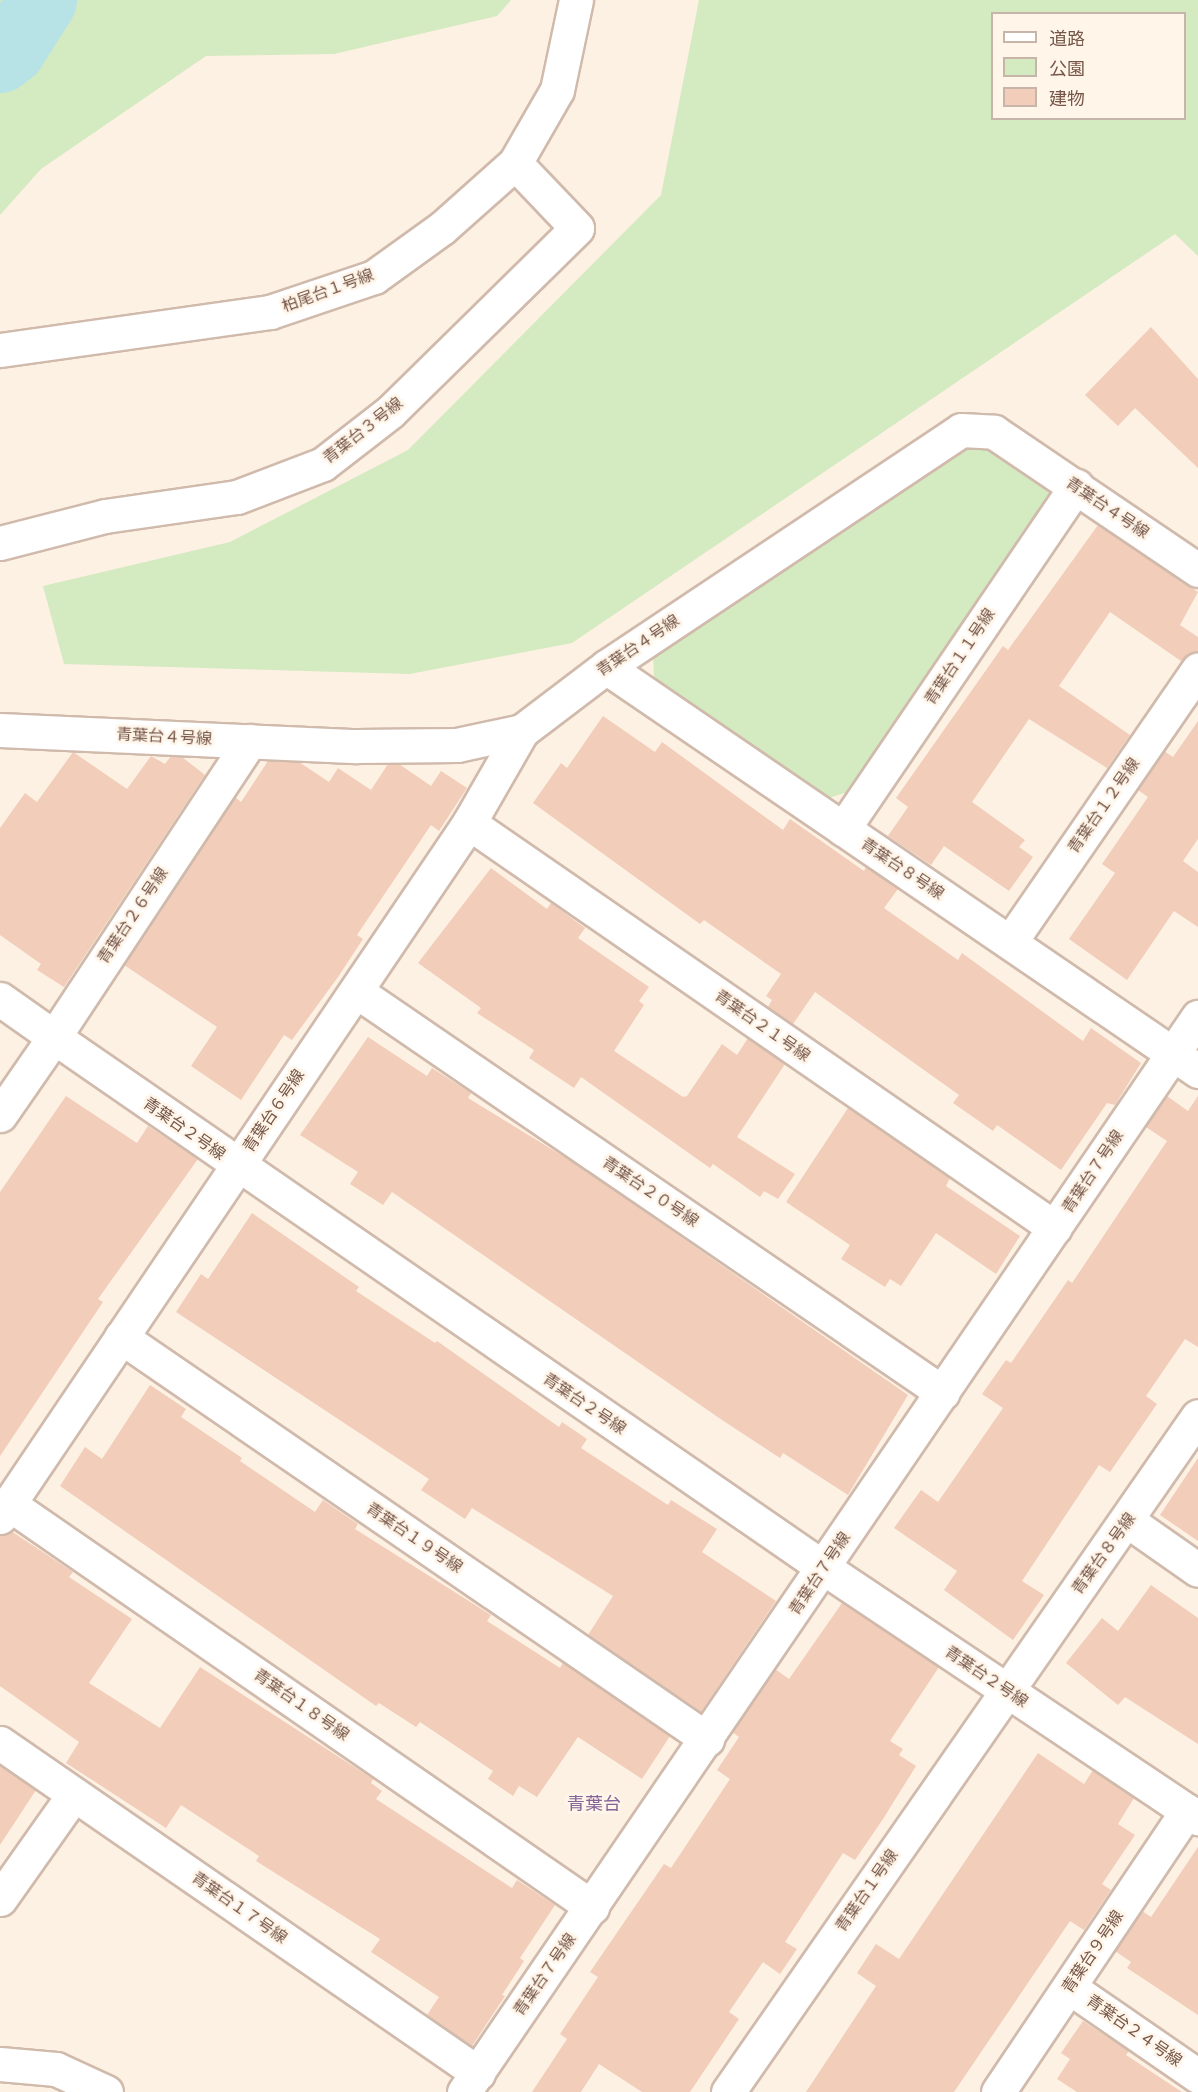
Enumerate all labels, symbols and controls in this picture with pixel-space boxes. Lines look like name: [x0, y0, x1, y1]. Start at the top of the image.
legend: [991, 12, 1186, 120]
text: 道路: [1049, 28, 1085, 50]
text: 公園: [1049, 58, 1085, 80]
text: 建物: [1049, 88, 1085, 110]
street label: 柏尾台１号線: [280, 266, 376, 316]
street label: 青葉台３号線: [319, 394, 407, 468]
street label: 青葉台４号線: [1062, 473, 1152, 543]
street label: 青葉台１１号線: [921, 605, 999, 709]
street label: 青葉台４号線: [593, 611, 683, 681]
street label: 青葉台４号線: [116, 725, 212, 749]
street label: 青葉台１２号線: [1064, 755, 1144, 857]
street label: 青葉台８号線: [857, 834, 947, 904]
street label: 青葉台２６号線: [94, 864, 172, 968]
street label: 青葉台２１号線: [711, 986, 813, 1066]
street label: 青葉台６号線: [239, 1066, 309, 1156]
street label: 青葉台２号線: [139, 1094, 229, 1164]
street label: 青葉台７号線: [1058, 1127, 1128, 1217]
street label: 青葉台２０号線: [598, 1153, 702, 1231]
street label: 青葉台２号線: [539, 1369, 629, 1439]
street label: 青葉台１９号線: [362, 1499, 466, 1577]
street label: 青葉台８号線: [1068, 1510, 1140, 1598]
street label: 青葉台７号線: [785, 1529, 855, 1619]
street label: 青葉台２号線: [941, 1642, 1031, 1712]
street label: 青葉台１８号線: [250, 1665, 352, 1745]
district label: 青葉台: [567, 1793, 621, 1815]
street label: 青葉台１号線: [832, 1846, 902, 1936]
street label: 青葉台１７号線: [188, 1868, 290, 1948]
street label: 青葉台９号線: [1058, 1907, 1128, 1997]
street label: 青葉台７号線: [510, 1930, 580, 2020]
street label: 青葉台２４号線: [1083, 1991, 1185, 2071]

